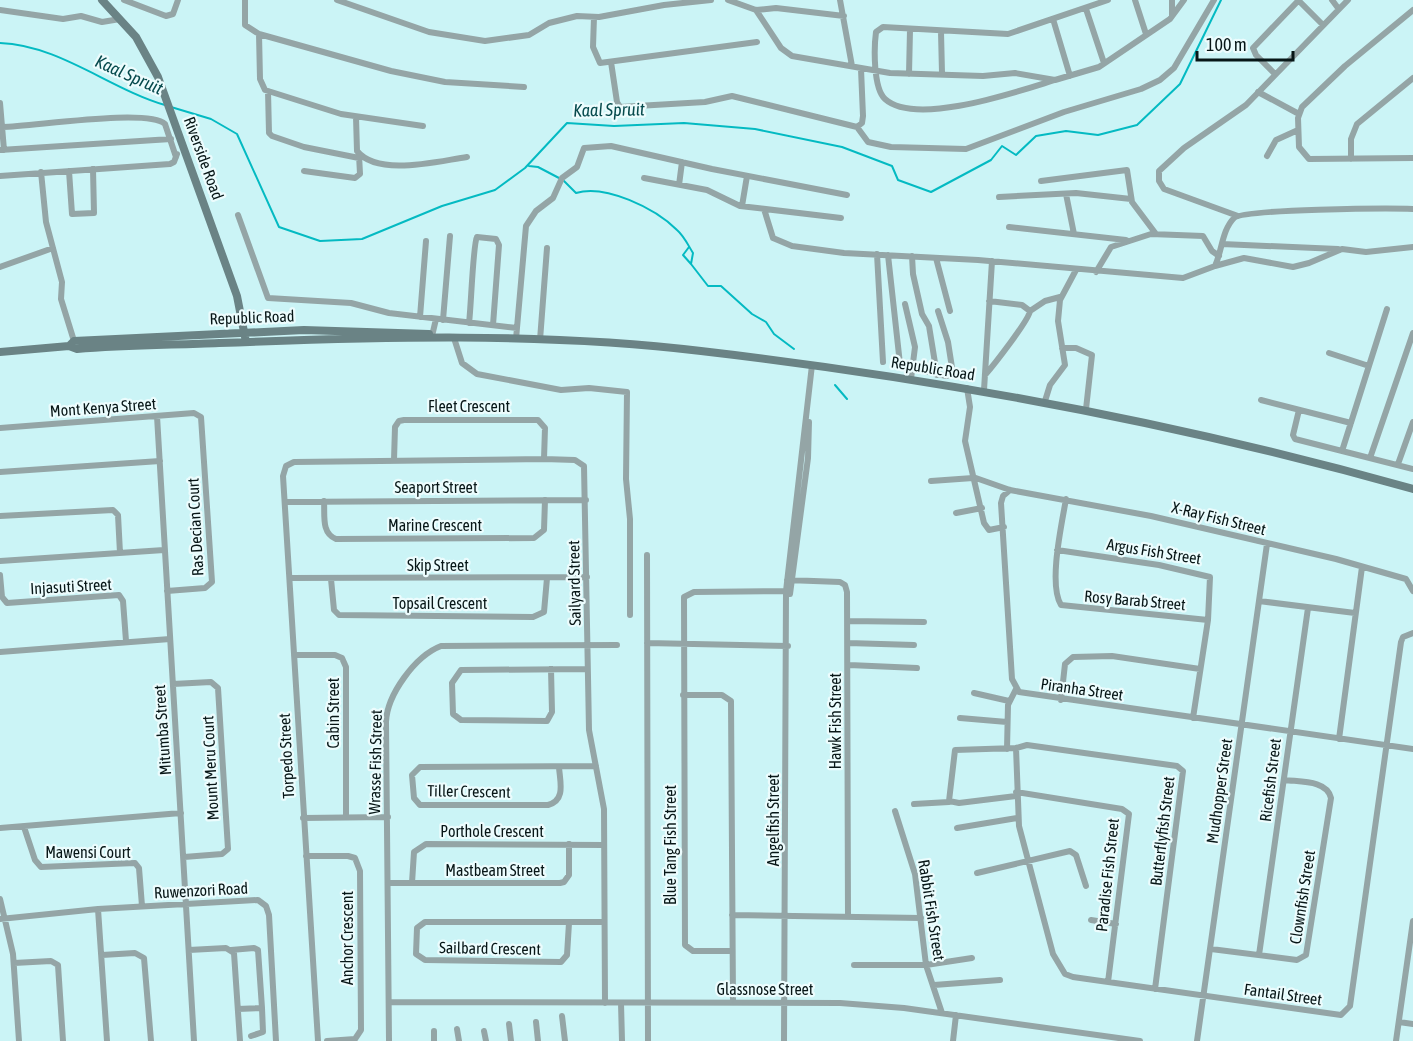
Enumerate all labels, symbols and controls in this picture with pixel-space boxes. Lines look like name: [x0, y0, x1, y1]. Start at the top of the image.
scale bar: [1197, 24, 1293, 62]
text: 100 m: [1206, 34, 1247, 55]
water label: Kaal Spruit: [92, 50, 167, 99]
water label: Kaal Spruit: [573, 98, 646, 121]
street label: Riverside Road: [181, 114, 227, 202]
street label: Republic Road: [209, 307, 295, 328]
street label: Republic Road: [890, 352, 976, 385]
street label: Mont Kenya Street: [49, 394, 157, 421]
street label: Fleet Crescent: [428, 397, 510, 415]
street label: Ras Decian Court: [183, 477, 207, 576]
street label: Seaport Street: [395, 478, 478, 497]
street label: X-Ray Fish Street: [1170, 498, 1268, 539]
street label: Marine Crescent: [388, 516, 482, 534]
street label: Argus Fish Street: [1105, 535, 1203, 568]
street label: Sailyard Street: [564, 540, 585, 626]
street label: Skip Street: [407, 556, 469, 575]
street label: Injasuti Street: [30, 575, 113, 598]
street label: Rosy Barab Street: [1083, 587, 1187, 614]
street label: Topsail Crescent: [393, 594, 488, 613]
street label: Hawk Fish Street: [826, 672, 844, 769]
street label: Piranha Street: [1040, 674, 1125, 704]
street label: Cabin Street: [324, 677, 342, 748]
street label: Mitumba Street: [150, 684, 174, 776]
street label: Wrasse Fish Street: [365, 709, 385, 815]
street label: Torpedo Street: [275, 712, 298, 799]
street label: Mount Meru Court: [198, 715, 222, 821]
street label: Mudhopper Street: [1203, 737, 1236, 845]
street label: Ricefish Street: [1256, 737, 1284, 823]
street label: Angelfish Street: [764, 773, 783, 866]
street label: Butterflyfish Street: [1146, 775, 1179, 887]
street label: Tiller Crescent: [427, 781, 511, 801]
street label: Blue Tang Fish Street: [661, 785, 680, 905]
street label: Paradise Fish Street: [1092, 817, 1122, 933]
street label: Porthole Crescent: [440, 822, 544, 840]
street label: Mawensi Court: [45, 843, 131, 861]
street label: Clownfish Street: [1286, 848, 1318, 945]
street label: Rabbit Fish Street: [915, 858, 949, 962]
street label: Mastbeam Street: [445, 861, 545, 879]
street label: Ruwenzori Road: [153, 879, 249, 901]
street label: Anchor Crescent: [338, 891, 356, 985]
street label: Sailbard Crescent: [439, 938, 542, 958]
street label: Glassnose Street: [717, 980, 814, 998]
street label: Fantail Street: [1243, 980, 1324, 1008]

